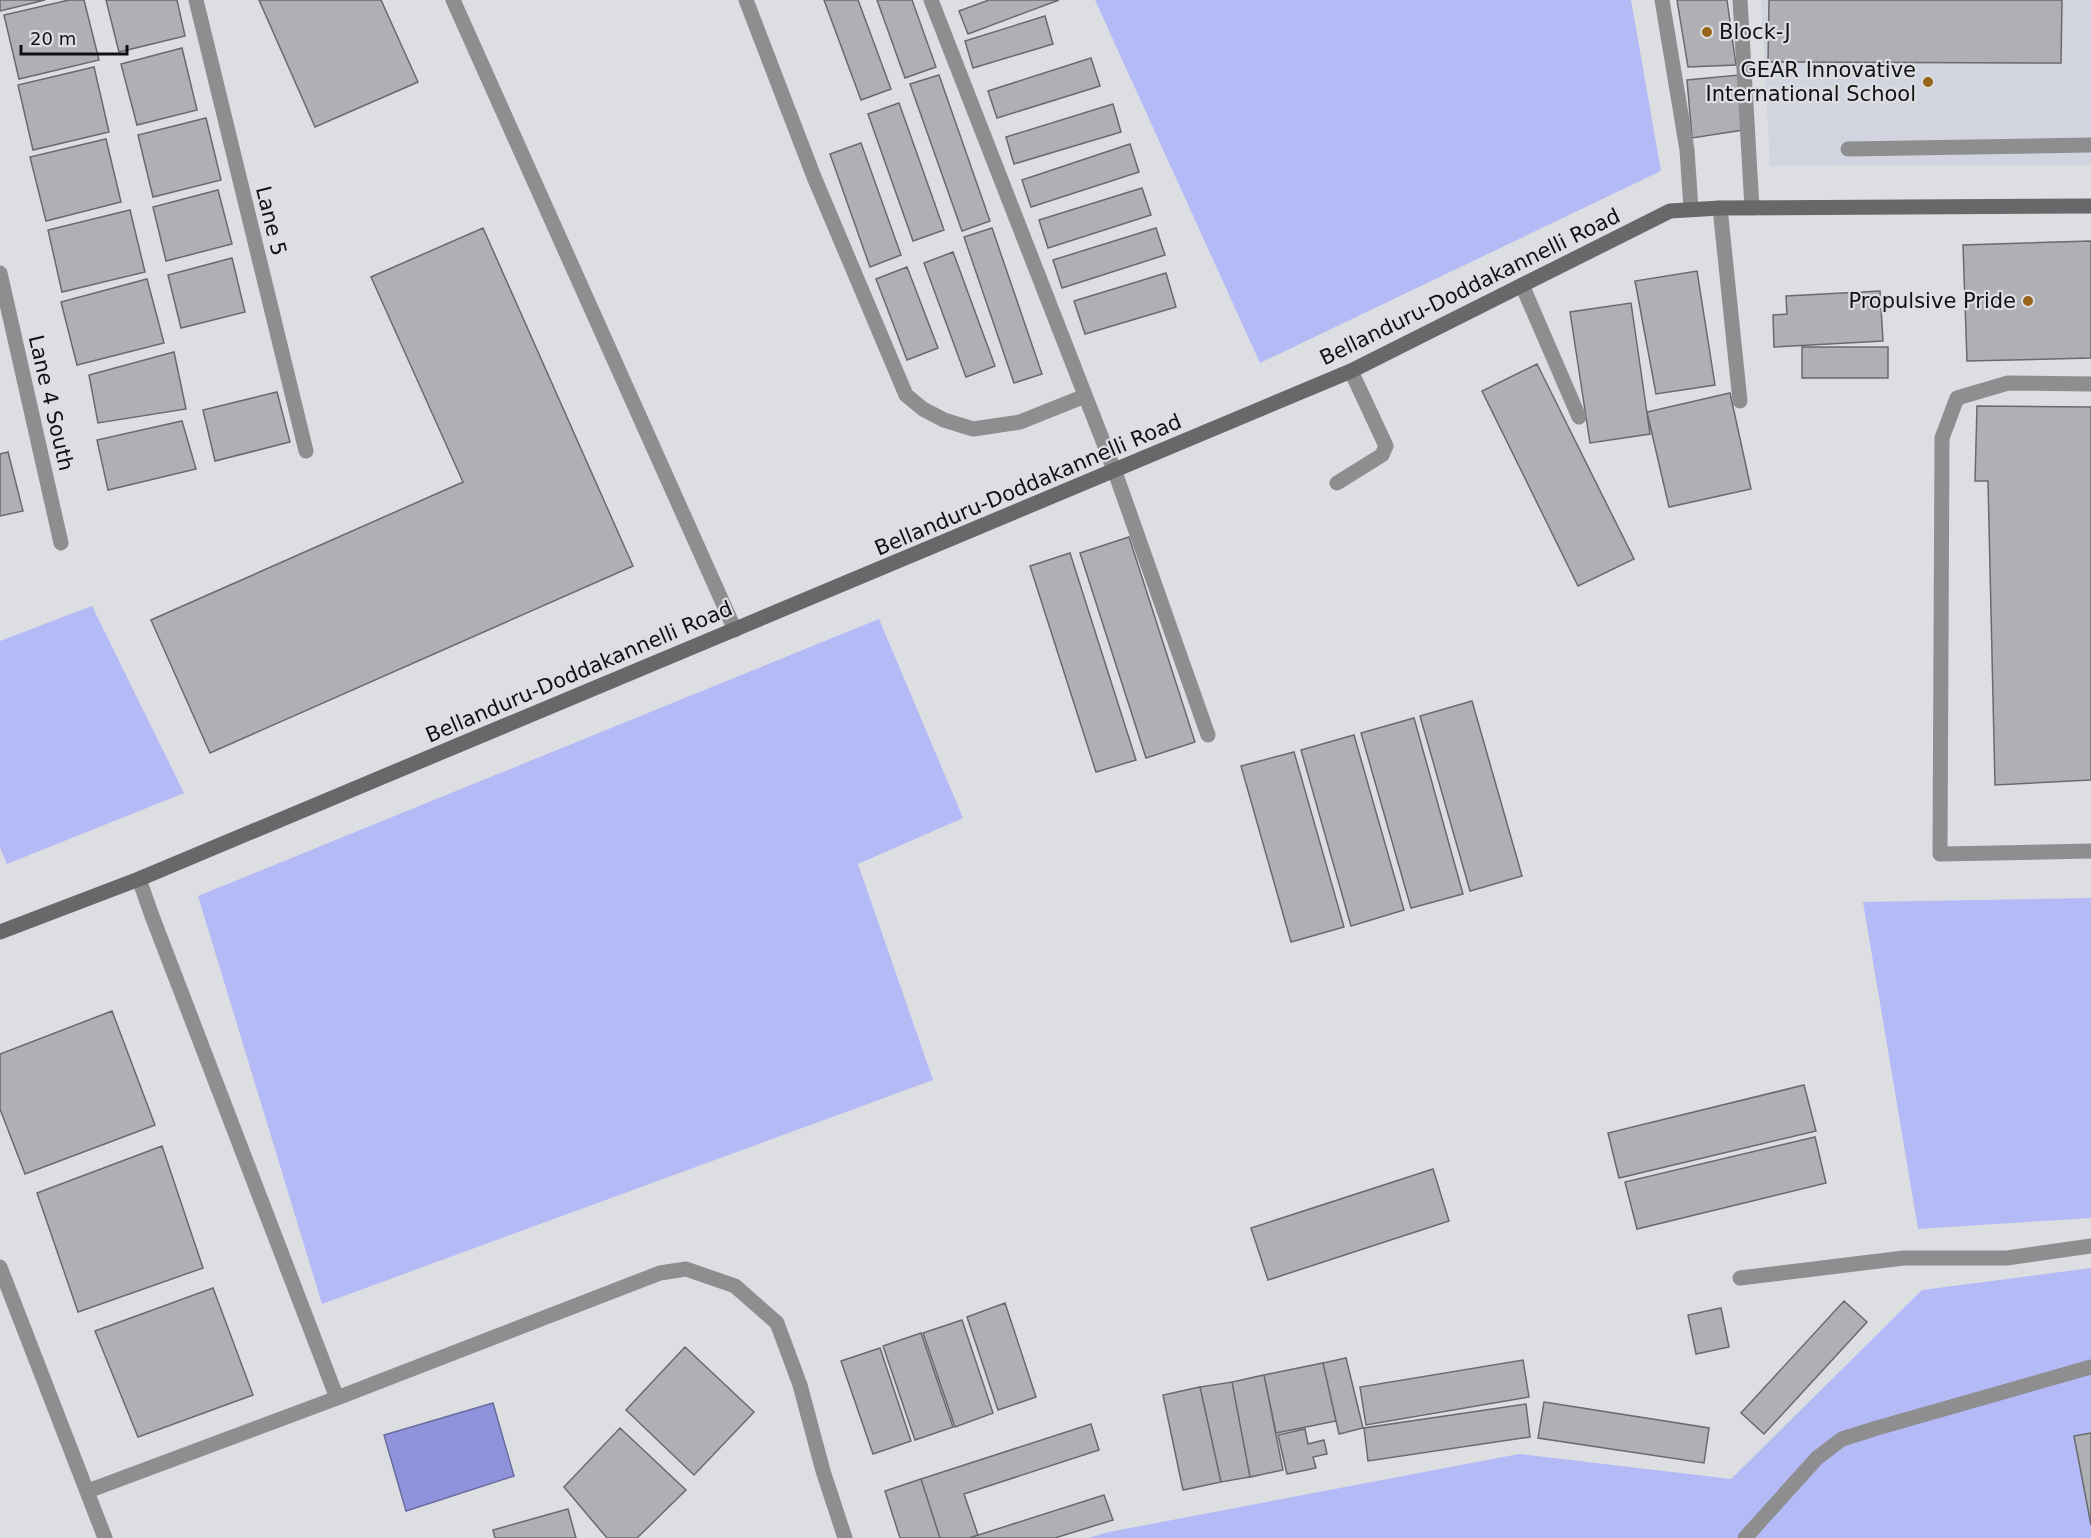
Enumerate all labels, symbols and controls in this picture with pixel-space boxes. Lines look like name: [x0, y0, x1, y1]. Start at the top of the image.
scale bar: [21, 18, 128, 56]
place label: Block-J: [1719, 20, 1791, 44]
marker: Block-J: [1700, 25, 1714, 39]
text: 20 m: [30, 28, 76, 49]
place label: GEAR Innovative International School: [1706, 58, 1916, 106]
marker: GEAR Innovative International School: [1921, 75, 1935, 89]
street label: Lane 5: [251, 184, 291, 258]
street label: Bellanduru-Doddakannelli Road: [1316, 204, 1624, 370]
place label: Propulsive Pride: [1848, 289, 2016, 313]
marker: Propulsive Pride: [2021, 294, 2035, 308]
street label: Lane 4 South: [24, 333, 78, 473]
street label: Bellanduru-Doddakannelli Road: [871, 409, 1185, 561]
street label: Bellanduru-Doddakannelli Road: [422, 596, 736, 748]

